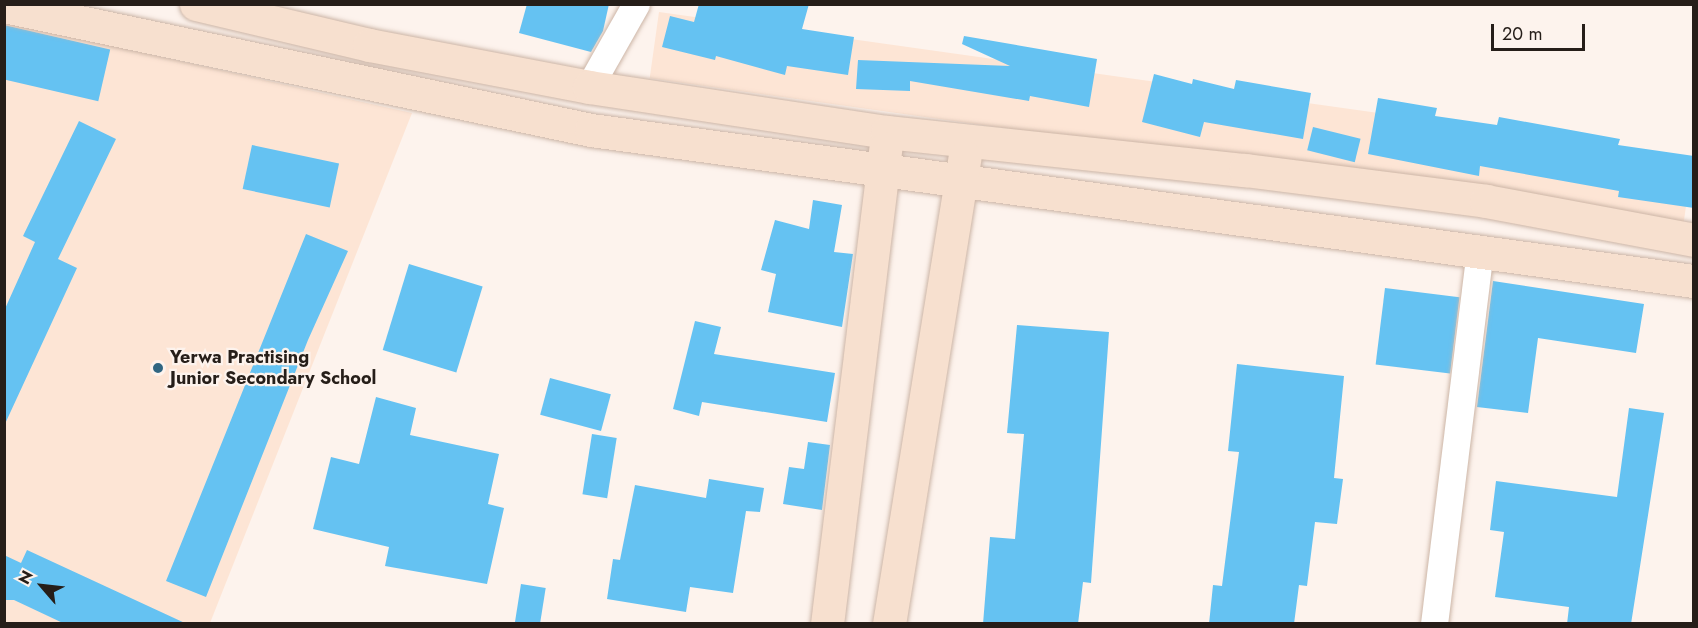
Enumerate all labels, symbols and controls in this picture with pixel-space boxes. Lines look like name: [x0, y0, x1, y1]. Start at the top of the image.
scale bar: [1494, 12, 1588, 50]
text: 20 m: [1502, 21, 1542, 47]
place label: Yerwa Practising Junior Secondary School: [170, 347, 376, 389]
marker: Yerwa Practising Junior Secondary School: [151, 361, 165, 375]
north arrow: [12, 556, 72, 616]
text: N: [13, 566, 39, 588]

